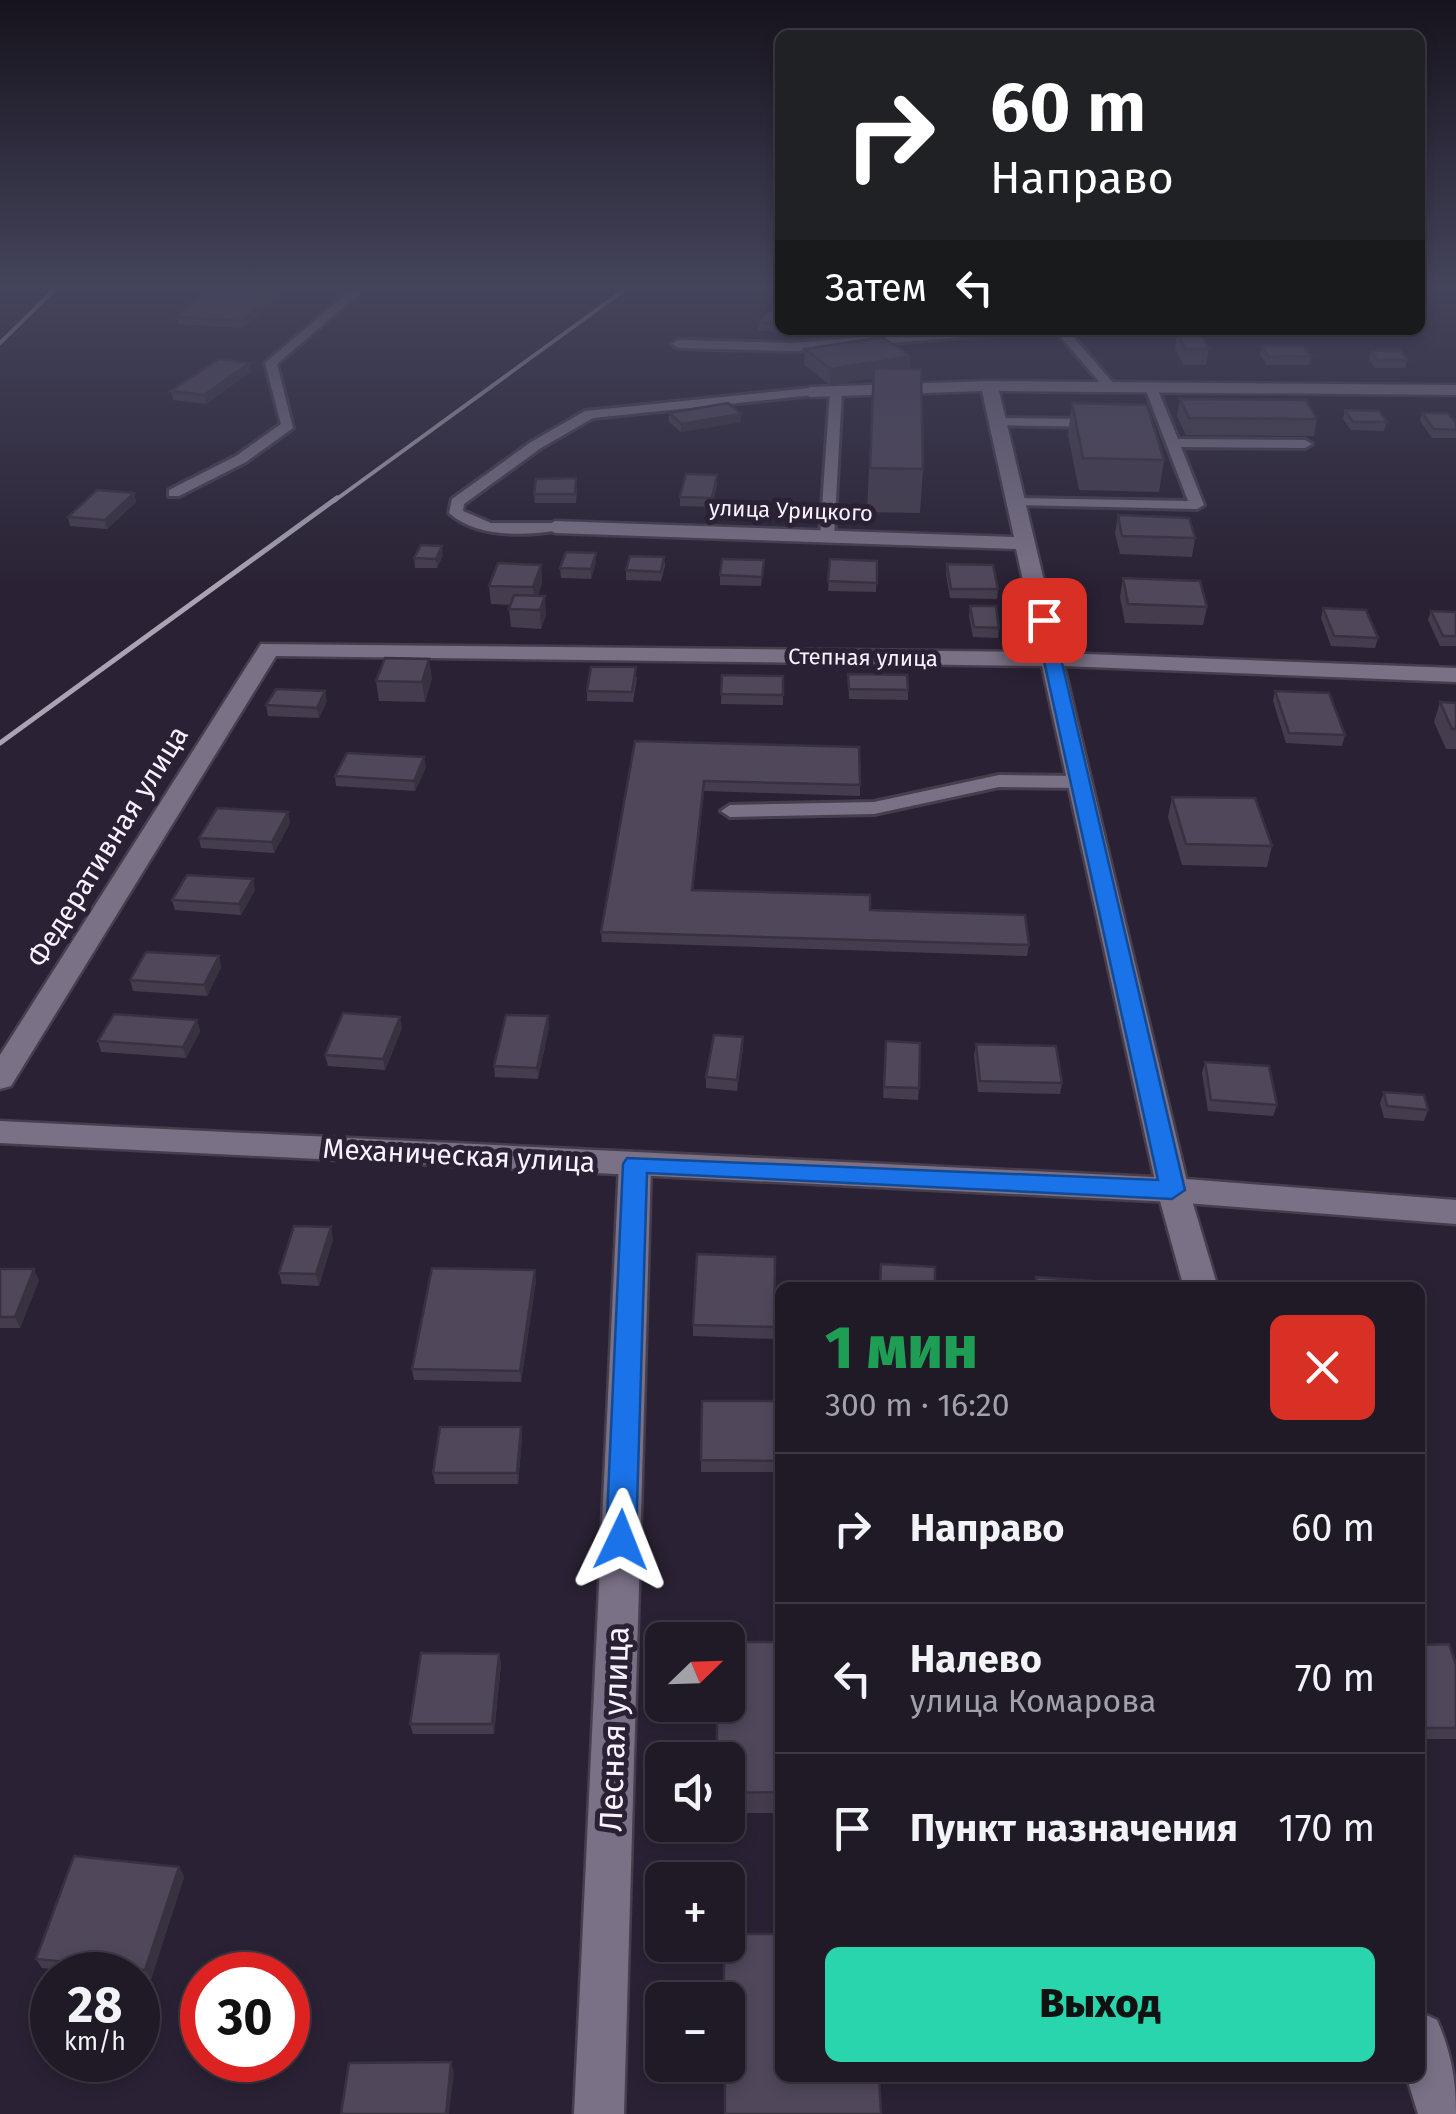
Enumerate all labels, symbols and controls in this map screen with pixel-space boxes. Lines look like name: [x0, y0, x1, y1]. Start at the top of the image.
text: 60 m: [990, 66, 1146, 150]
icon: right: [825, 70, 955, 200]
text: Направо: [990, 151, 1174, 205]
icon: left: [947, 260, 1002, 315]
text: Затем: [825, 265, 927, 311]
street label: улица Урицкого: [709, 494, 873, 527]
pin: [1002, 578, 1087, 663]
icon: arrive: [1017, 593, 1072, 648]
street label: Степная улица: [788, 643, 938, 672]
street label: Федеративная улица: [20, 720, 195, 973]
street label: Механическая улица: [322, 1132, 596, 1179]
text: 1 мин: [825, 1312, 978, 1384]
button: close: [1270, 1315, 1375, 1420]
text: 300 m · 16:20: [825, 1386, 1010, 1424]
position arrow: [569, 1488, 673, 1592]
icon: right: [825, 1501, 880, 1556]
text: Направо: [910, 1505, 1064, 1551]
text: 60 m: [1291, 1505, 1375, 1551]
north arrow: [645, 1622, 745, 1722]
map controls: [645, 1622, 745, 2082]
street label: Лесная улица: [591, 1626, 637, 1832]
text: Налево: [910, 1636, 1042, 1682]
icon: left: [825, 1651, 880, 1706]
text: 70 m: [1295, 1655, 1375, 1701]
text: улица Комарова: [910, 1682, 1156, 1720]
button: sound: [645, 1742, 745, 1842]
icon: arrive: [825, 1801, 880, 1856]
text: Пункт назначения: [910, 1805, 1238, 1851]
text: 170 m: [1278, 1805, 1375, 1851]
button: +: [645, 1862, 745, 1962]
button: Выход: [825, 1947, 1375, 2062]
speed limit sign: 30: [180, 1952, 310, 2082]
text: 28: [68, 1975, 122, 2035]
button: −: [645, 1982, 745, 2082]
text: km/h: [64, 2027, 126, 2057]

